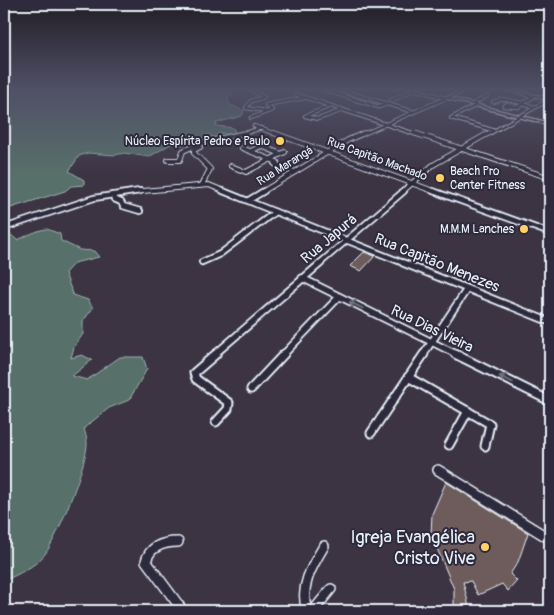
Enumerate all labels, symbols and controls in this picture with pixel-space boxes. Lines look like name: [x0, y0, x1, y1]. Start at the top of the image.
place label: Núcleo Espírita Pedro e Paulo: [125, 134, 271, 149]
street label: Rua Capitão Machado: [325, 134, 430, 184]
marker: Núcleo Espírita Pedro e Paulo: [274, 135, 286, 147]
street label: Rua Marangá: [254, 143, 316, 189]
place label: Beach Pro Center Fitness: [450, 164, 526, 193]
marker: Beach Pro Center Fitness: [434, 172, 446, 184]
street label: Rua Japurá: [297, 210, 361, 268]
place label: M.M.M Lanches: [440, 222, 515, 237]
marker: M.M.M Lanches: [518, 223, 530, 235]
street label: Rua Capitão Menezes: [372, 229, 503, 297]
one-way arrow: [349, 300, 364, 309]
street label: Rua Dias Vieira: [388, 301, 476, 357]
one-way arrow: [499, 374, 514, 384]
place label: Igreja Evangélica Cristo Vive: [350, 526, 475, 570]
marker: Igreja Evangélica Cristo Vive: [479, 541, 491, 553]

